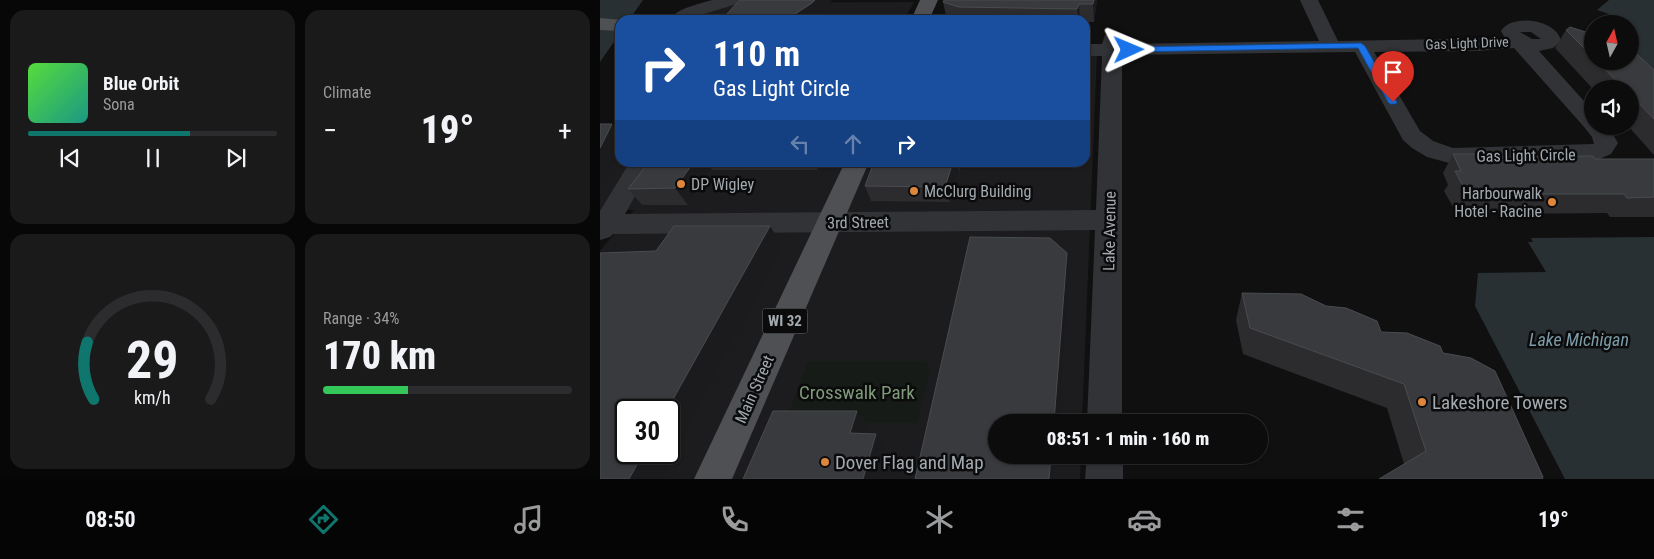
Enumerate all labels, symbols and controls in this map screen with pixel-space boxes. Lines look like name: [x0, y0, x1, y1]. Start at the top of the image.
north arrow: [1584, 15, 1639, 70]
map controls: [1584, 15, 1639, 135]
position arrow: [1102, 23, 1154, 75]
text: 110 m: [713, 34, 800, 75]
street label: Gas Light Drive: [1425, 34, 1509, 52]
icon: right: [630, 35, 695, 100]
pin: [1372, 51, 1414, 102]
icon: arrive: [1379, 58, 1407, 86]
text: Blue Orbit: [103, 72, 179, 95]
text: Gas Light Circle: [713, 76, 850, 101]
button: sound: [1584, 80, 1639, 135]
text: Climate: [323, 83, 371, 102]
text: Sona: [103, 95, 135, 114]
text: 19°: [421, 108, 474, 152]
text: −: [323, 114, 337, 147]
text: +: [558, 114, 572, 147]
icon: left: [786, 130, 814, 158]
icon: ahead: [839, 130, 867, 158]
icon: right: [892, 130, 920, 158]
icon: previous: [56, 144, 84, 172]
icon: pause: [139, 144, 167, 172]
icon: next: [222, 144, 250, 172]
street label: Gas Light Circle: [1476, 145, 1576, 166]
place label: DP Wigley: [691, 175, 754, 194]
marker: DP Wigley: [675, 178, 687, 190]
place label: McClurg Building: [924, 182, 1031, 201]
place label: Harbourwalk Hotel - Racine: [1454, 184, 1543, 221]
marker: McClurg Building: [908, 185, 920, 197]
street label: Lake Avenue: [1099, 191, 1120, 271]
marker: Harbourwalk Hotel - Racine: [1546, 196, 1558, 208]
street label: 3rd Street: [827, 212, 889, 233]
road number: WI 32: [762, 308, 808, 334]
text: Range · 34%: [323, 309, 399, 328]
water label: Lake Michigan: [1529, 329, 1629, 350]
text: 29: [126, 330, 179, 391]
text: 170 km: [323, 334, 436, 378]
street label: Main Street: [731, 352, 778, 426]
park label: Crosswalk Park: [799, 381, 915, 404]
text: km/h: [134, 387, 171, 408]
place label: Lakeshore Towers: [1432, 391, 1568, 414]
marker: Lakeshore Towers: [1416, 396, 1428, 408]
speed limit sign: 30: [615, 399, 680, 464]
text: 08:51 · 1 min · 160 m: [1047, 427, 1209, 450]
place label: Dover Flag and Map: [835, 451, 984, 474]
marker: Dover Flag and Map: [819, 456, 831, 468]
icon: directions: [306, 502, 341, 537]
icon: music: [511, 502, 546, 537]
icon: phone: [717, 502, 752, 537]
icon: climate: [922, 502, 957, 537]
icon: car: [1127, 502, 1162, 537]
icon: filters: [1333, 502, 1368, 537]
text: 08:50: [85, 507, 136, 532]
text: 19°: [1538, 507, 1569, 532]

